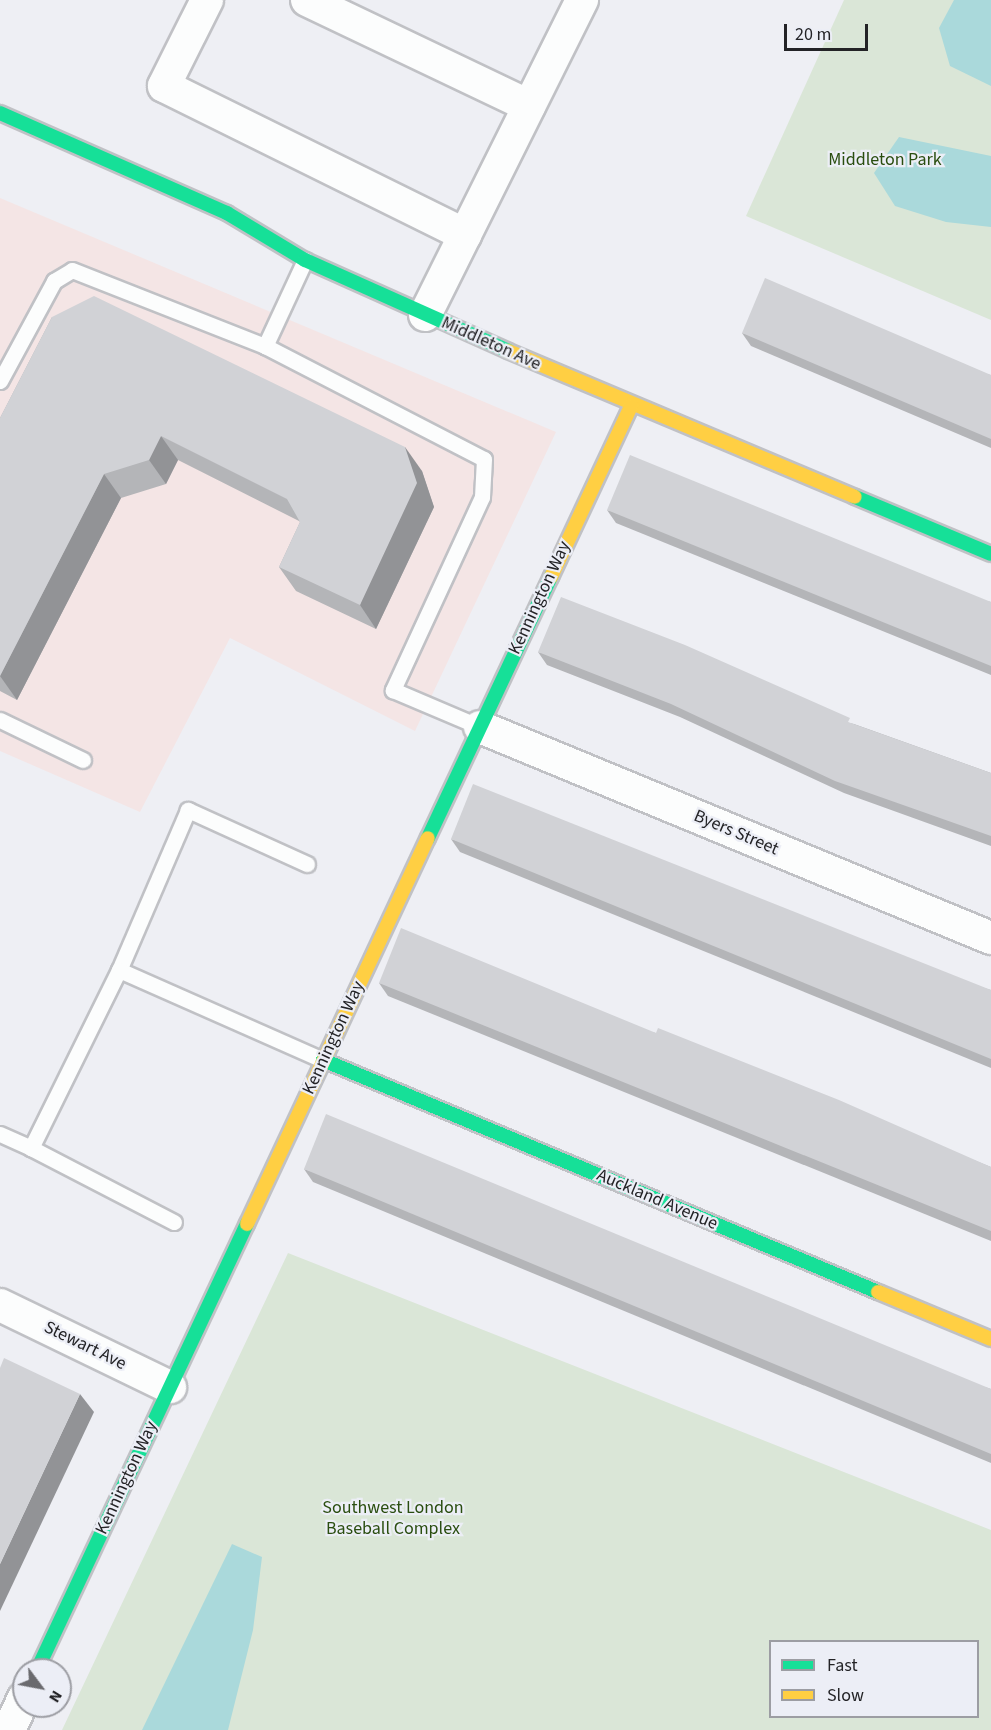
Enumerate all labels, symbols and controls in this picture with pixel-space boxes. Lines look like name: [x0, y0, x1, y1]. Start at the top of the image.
scale bar: [787, 12, 871, 50]
text: 20 m: [795, 22, 831, 47]
park label: Middleton Park: [828, 149, 942, 171]
street label: Middleton Ave: [438, 312, 544, 376]
street label: Kennington Way: [504, 538, 576, 658]
street label: Byers Street: [690, 805, 782, 861]
street label: Kennington Way: [298, 978, 370, 1098]
street label: Auckland Avenue: [593, 1165, 721, 1235]
street label: Stewart Ave: [40, 1317, 130, 1375]
street label: Kennington Way: [91, 1418, 163, 1538]
park label: Southwest London Baseball Complex: [322, 1498, 464, 1540]
legend: [769, 1640, 979, 1718]
text: Fast: [827, 1653, 858, 1678]
north arrow: [12, 1658, 72, 1718]
text: Slow: [827, 1683, 864, 1708]
text: N: [43, 1686, 68, 1707]

